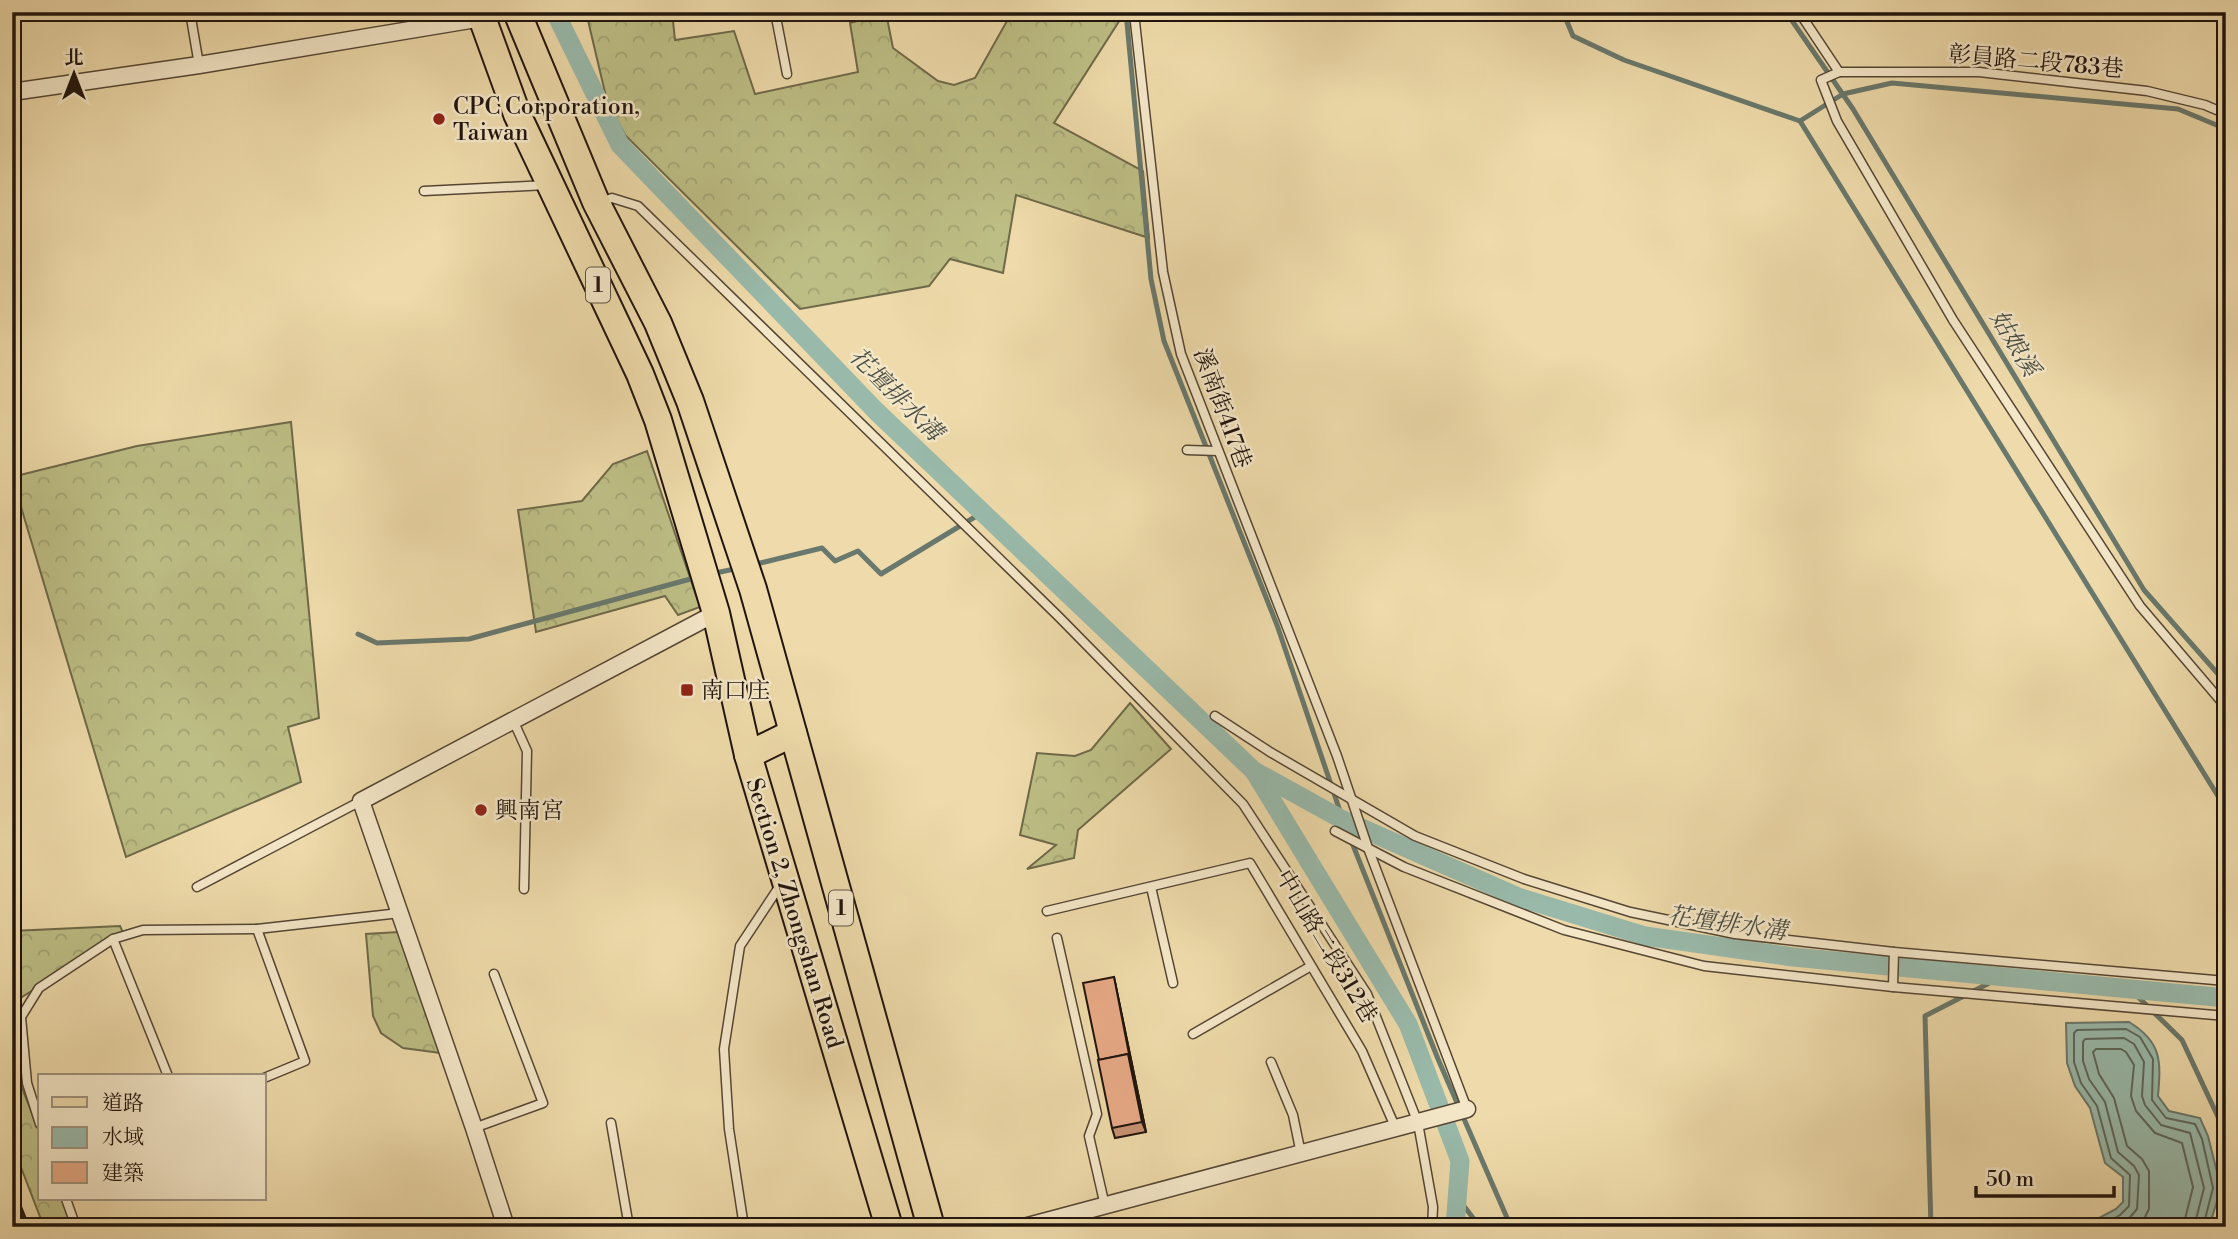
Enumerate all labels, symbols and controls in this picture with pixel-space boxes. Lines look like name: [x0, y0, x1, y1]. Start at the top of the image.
north arrow: [38, 38, 108, 108]
street label: 彰員路二段783巷: [1947, 40, 2125, 84]
text: 北: [64, 46, 84, 70]
place label: CPC Corporation, Taiwan: [453, 93, 640, 147]
marker: CPC Corporation, Taiwan: [431, 111, 447, 127]
road number: 1: [586, 268, 610, 302]
water label: 姑娘溪: [1983, 305, 2047, 385]
water label: 花壇排水溝: [842, 342, 951, 451]
street label: 溪南街417巷: [1187, 344, 1257, 472]
place label: 南口庄: [701, 677, 770, 705]
marker: 南口庄: [679, 682, 695, 698]
street label: Section 2, Zhongshan Road: [740, 775, 849, 1052]
place label: 興南宮: [495, 797, 564, 825]
marker: 興南宮: [473, 802, 489, 818]
street label: 中山路二段312巷: [1269, 865, 1383, 1028]
road number: 1: [829, 890, 853, 926]
water label: 花壇排水溝: [1665, 901, 1792, 948]
legend: [38, 1074, 266, 1200]
text: 道路: [102, 1091, 144, 1117]
text: 水域: [102, 1125, 144, 1151]
scale bar: [1976, 1155, 2114, 1199]
text: 建築: [102, 1161, 144, 1187]
text: 50 m: [1986, 1167, 2034, 1193]

